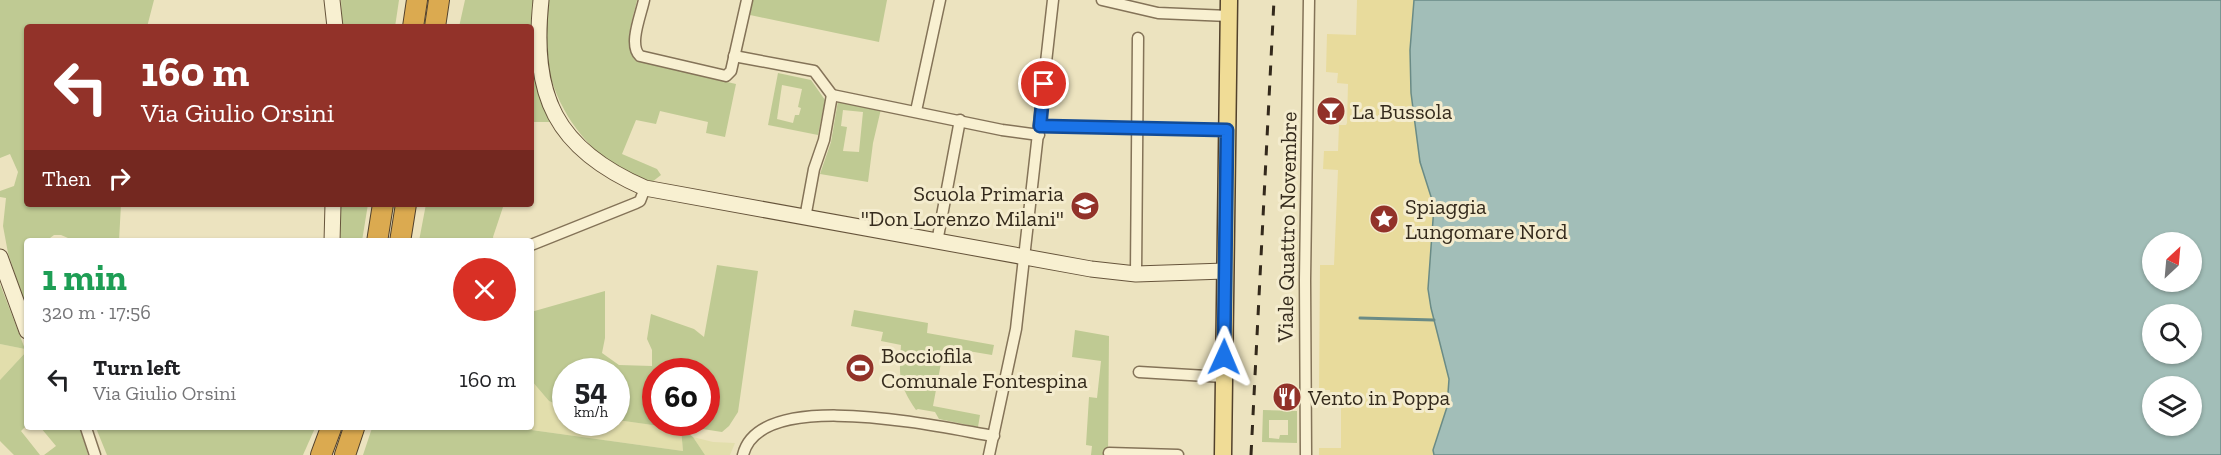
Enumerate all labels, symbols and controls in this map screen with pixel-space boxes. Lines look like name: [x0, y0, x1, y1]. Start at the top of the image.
text: 160 m: [141, 46, 249, 97]
icon: left: [42, 48, 120, 126]
pin: [1018, 58, 1069, 109]
icon: arrive: [1027, 67, 1060, 100]
bar icon: La Bussola: [1315, 95, 1347, 127]
text: Via Giulio Orsini: [141, 97, 334, 129]
place label: La Bussola: [1352, 98, 1453, 125]
street label: Viale Quattro Novembre: [1271, 111, 1303, 344]
icon: right: [103, 162, 136, 195]
text: Then: [42, 165, 91, 192]
place label: Scuola Primaria "Don Lorenzo Milani": [861, 180, 1064, 232]
school or university icon: Scuola Primaria "Don Lorenzo Milani": [1069, 190, 1101, 222]
place label: Spiaggia Lungomare Nord: [1405, 193, 1568, 245]
place icon: Spiaggia Lungomare Nord: [1368, 203, 1400, 235]
north arrow: [2142, 232, 2202, 292]
map controls: [2142, 232, 2202, 436]
text: 1 min: [42, 256, 127, 299]
button: close: [453, 258, 516, 321]
text: 320 m · 17:56: [42, 300, 151, 324]
button: search: [2142, 304, 2202, 364]
position arrow: [1192, 325, 1256, 389]
place label: Bocciofila Comunale Fontespina: [881, 342, 1088, 394]
sports icon: Bocciofila Comunale Fontespina: [844, 352, 876, 384]
text: Turn left: [93, 354, 180, 381]
speed limit sign: 60: [642, 358, 720, 436]
icon: left: [42, 363, 75, 396]
text: 160 m: [459, 366, 516, 393]
text: 54: [575, 372, 607, 408]
button: layers: [2142, 376, 2202, 436]
text: Via Giulio Orsini: [93, 381, 236, 405]
restaurant icon: Vento in Poppa: [1271, 381, 1303, 413]
place label: Vento in Poppa: [1307, 384, 1451, 411]
text: km/h: [574, 403, 608, 421]

